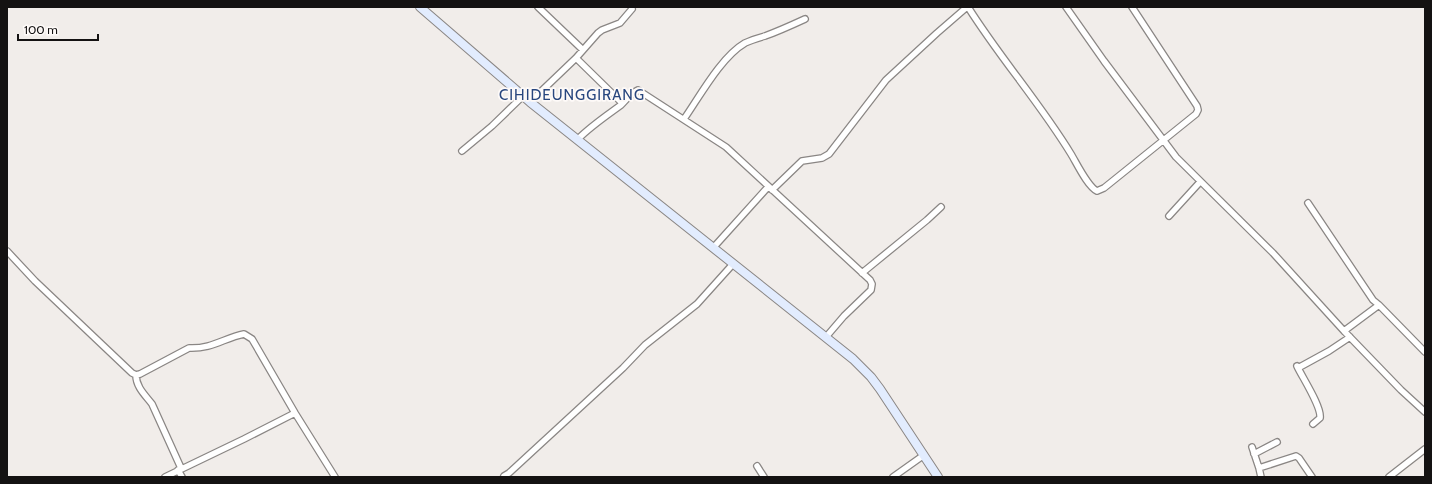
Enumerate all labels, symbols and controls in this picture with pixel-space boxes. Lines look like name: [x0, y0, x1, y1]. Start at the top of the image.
scale bar: [18, 16, 98, 42]
text: 100 m: [24, 22, 58, 37]
district label: CIHIDEUNGGIRANG: [499, 86, 645, 104]

